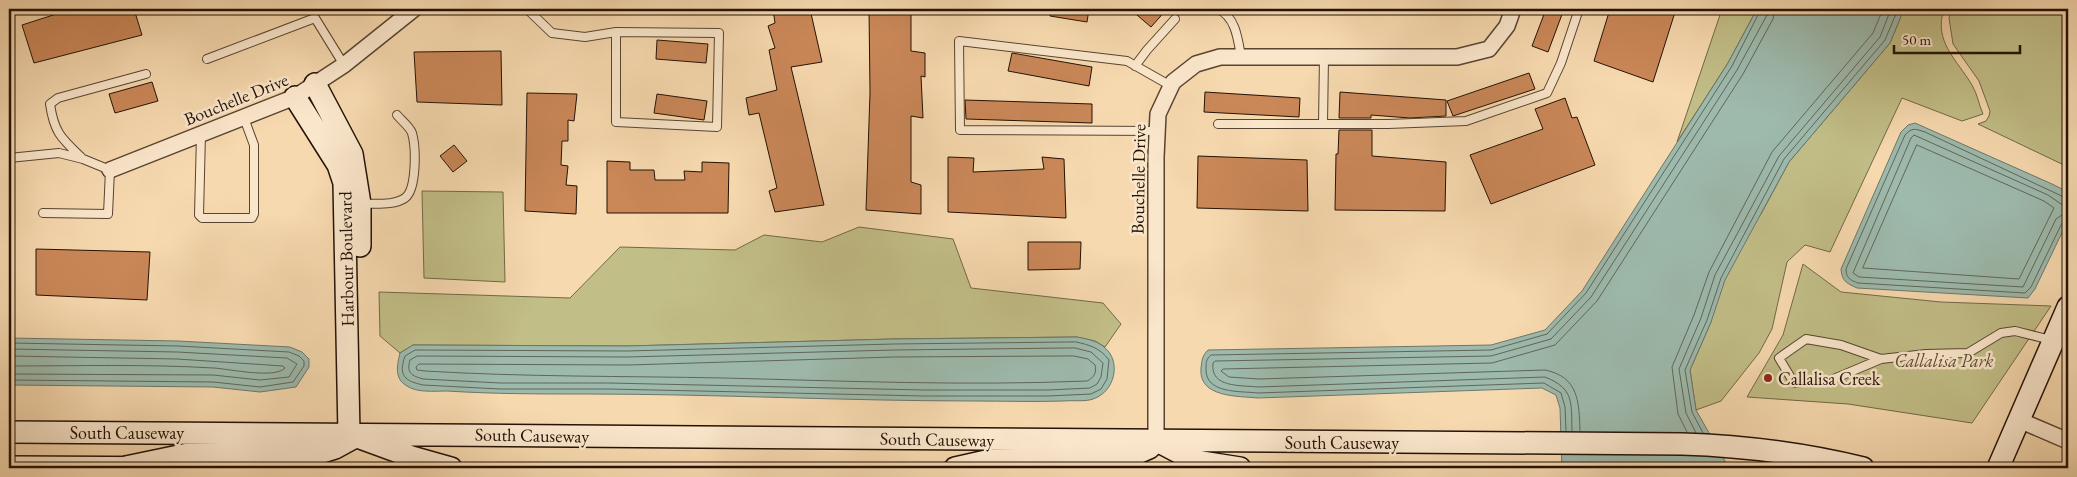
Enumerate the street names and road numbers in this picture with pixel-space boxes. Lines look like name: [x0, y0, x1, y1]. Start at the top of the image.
street label: Bouchelle Drive: [181, 68, 291, 130]
street label: Bouchelle Drive: [1126, 124, 1150, 234]
street label: Harbour Boulevard: [333, 190, 359, 327]
street label: South Causeway: [70, 421, 184, 444]
street label: South Causeway: [475, 423, 590, 447]
street label: South Causeway: [880, 427, 995, 451]
street label: South Causeway: [1285, 431, 1399, 454]

